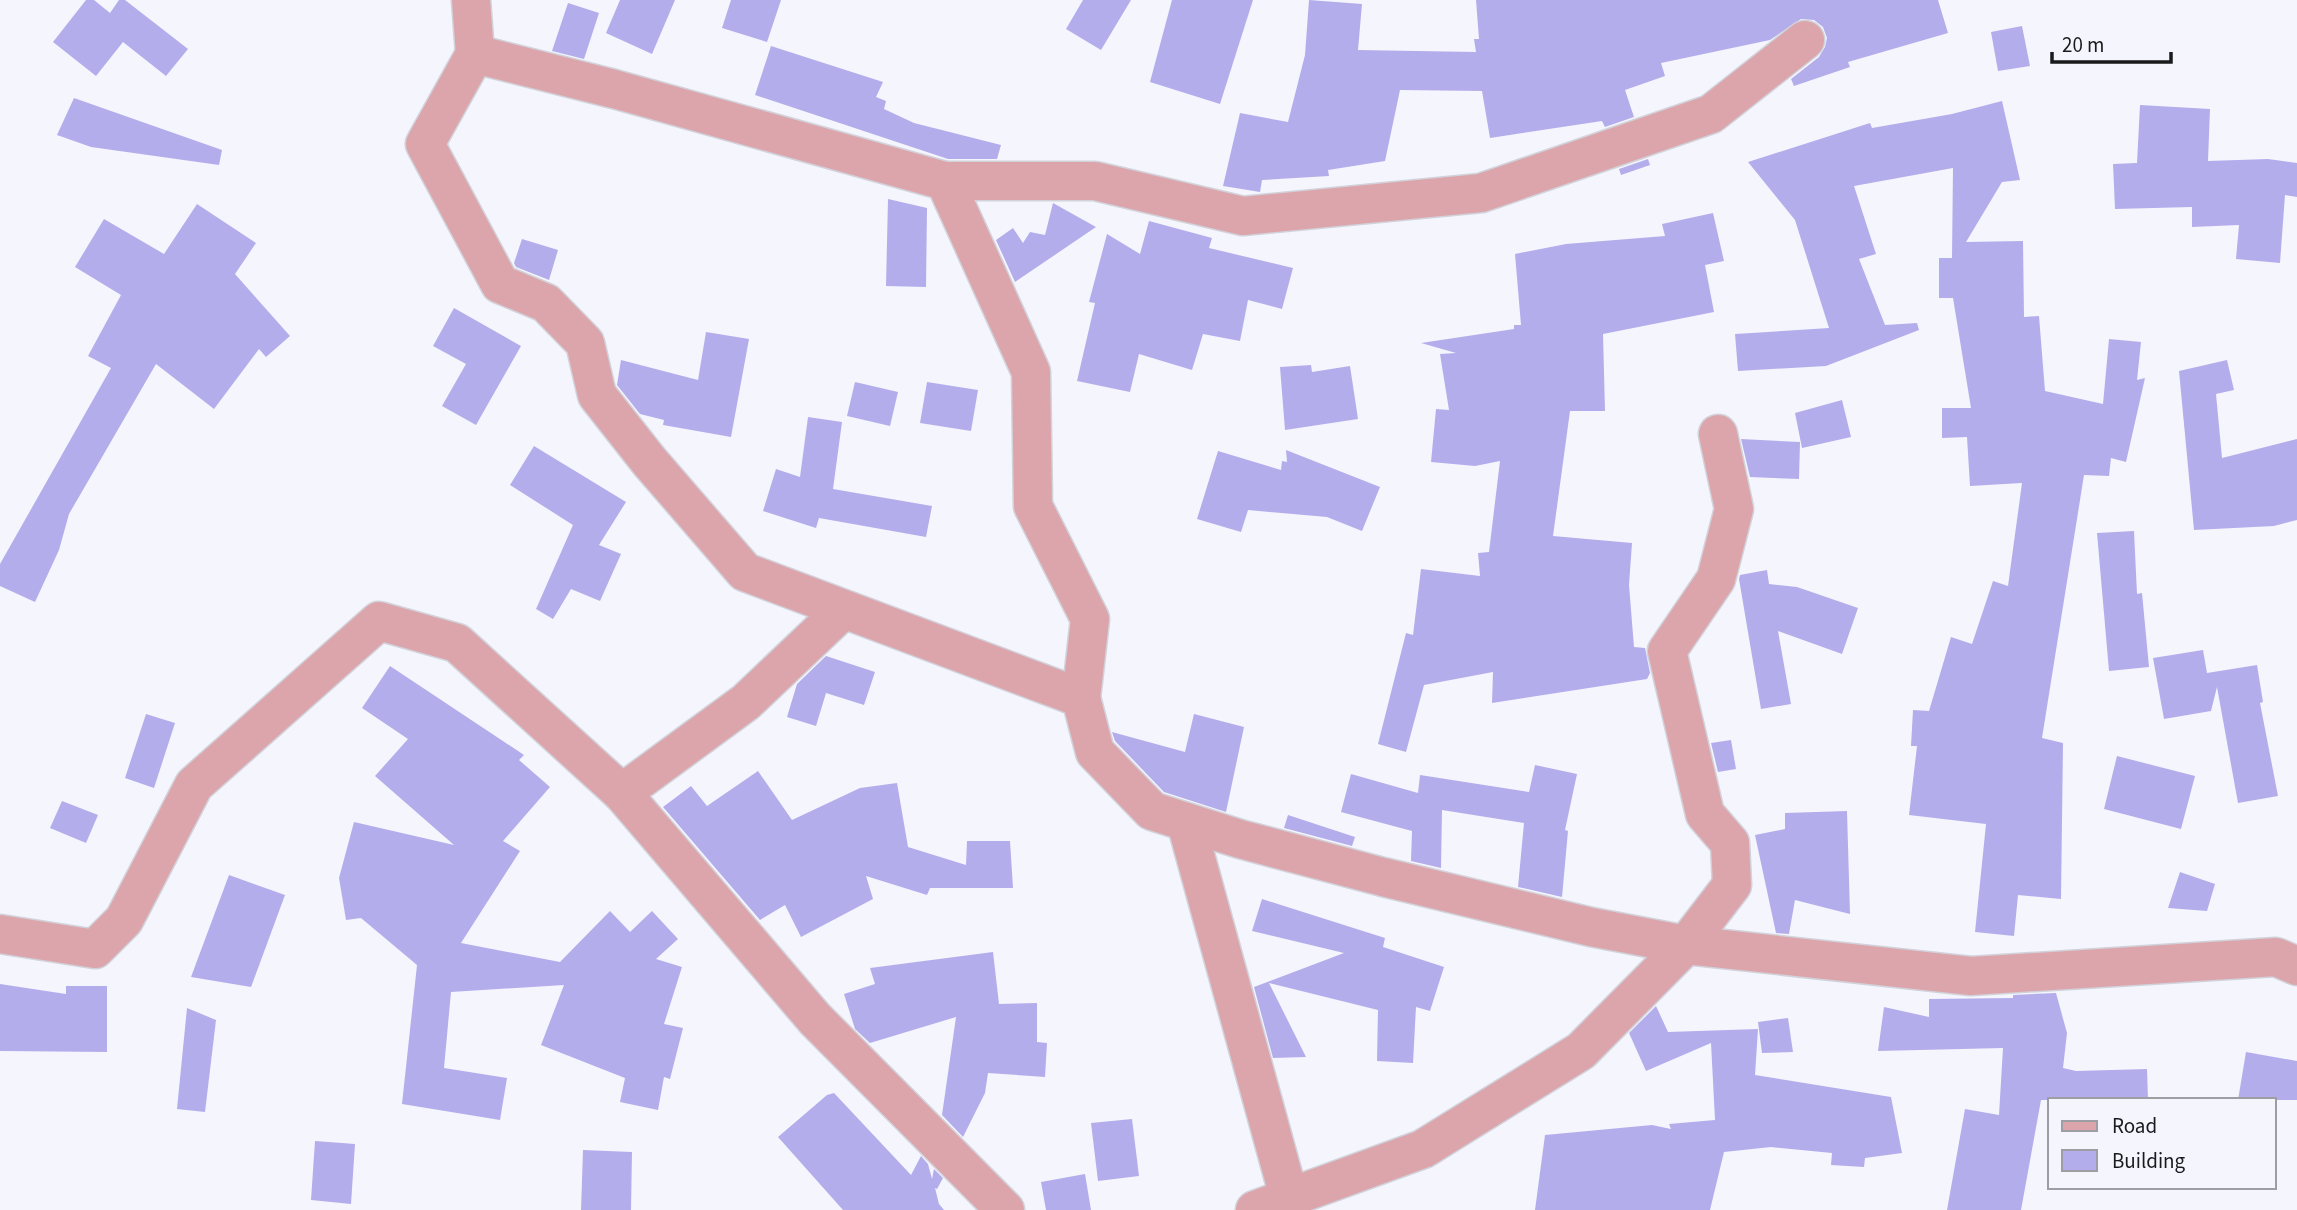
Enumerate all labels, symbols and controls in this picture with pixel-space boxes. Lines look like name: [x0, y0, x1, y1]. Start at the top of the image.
scale bar: [2052, 21, 2171, 65]
text: 20 m: [2062, 30, 2104, 60]
legend: [2048, 1098, 2276, 1189]
text: Road: [2112, 1111, 2157, 1141]
text: Building: [2112, 1146, 2186, 1176]

